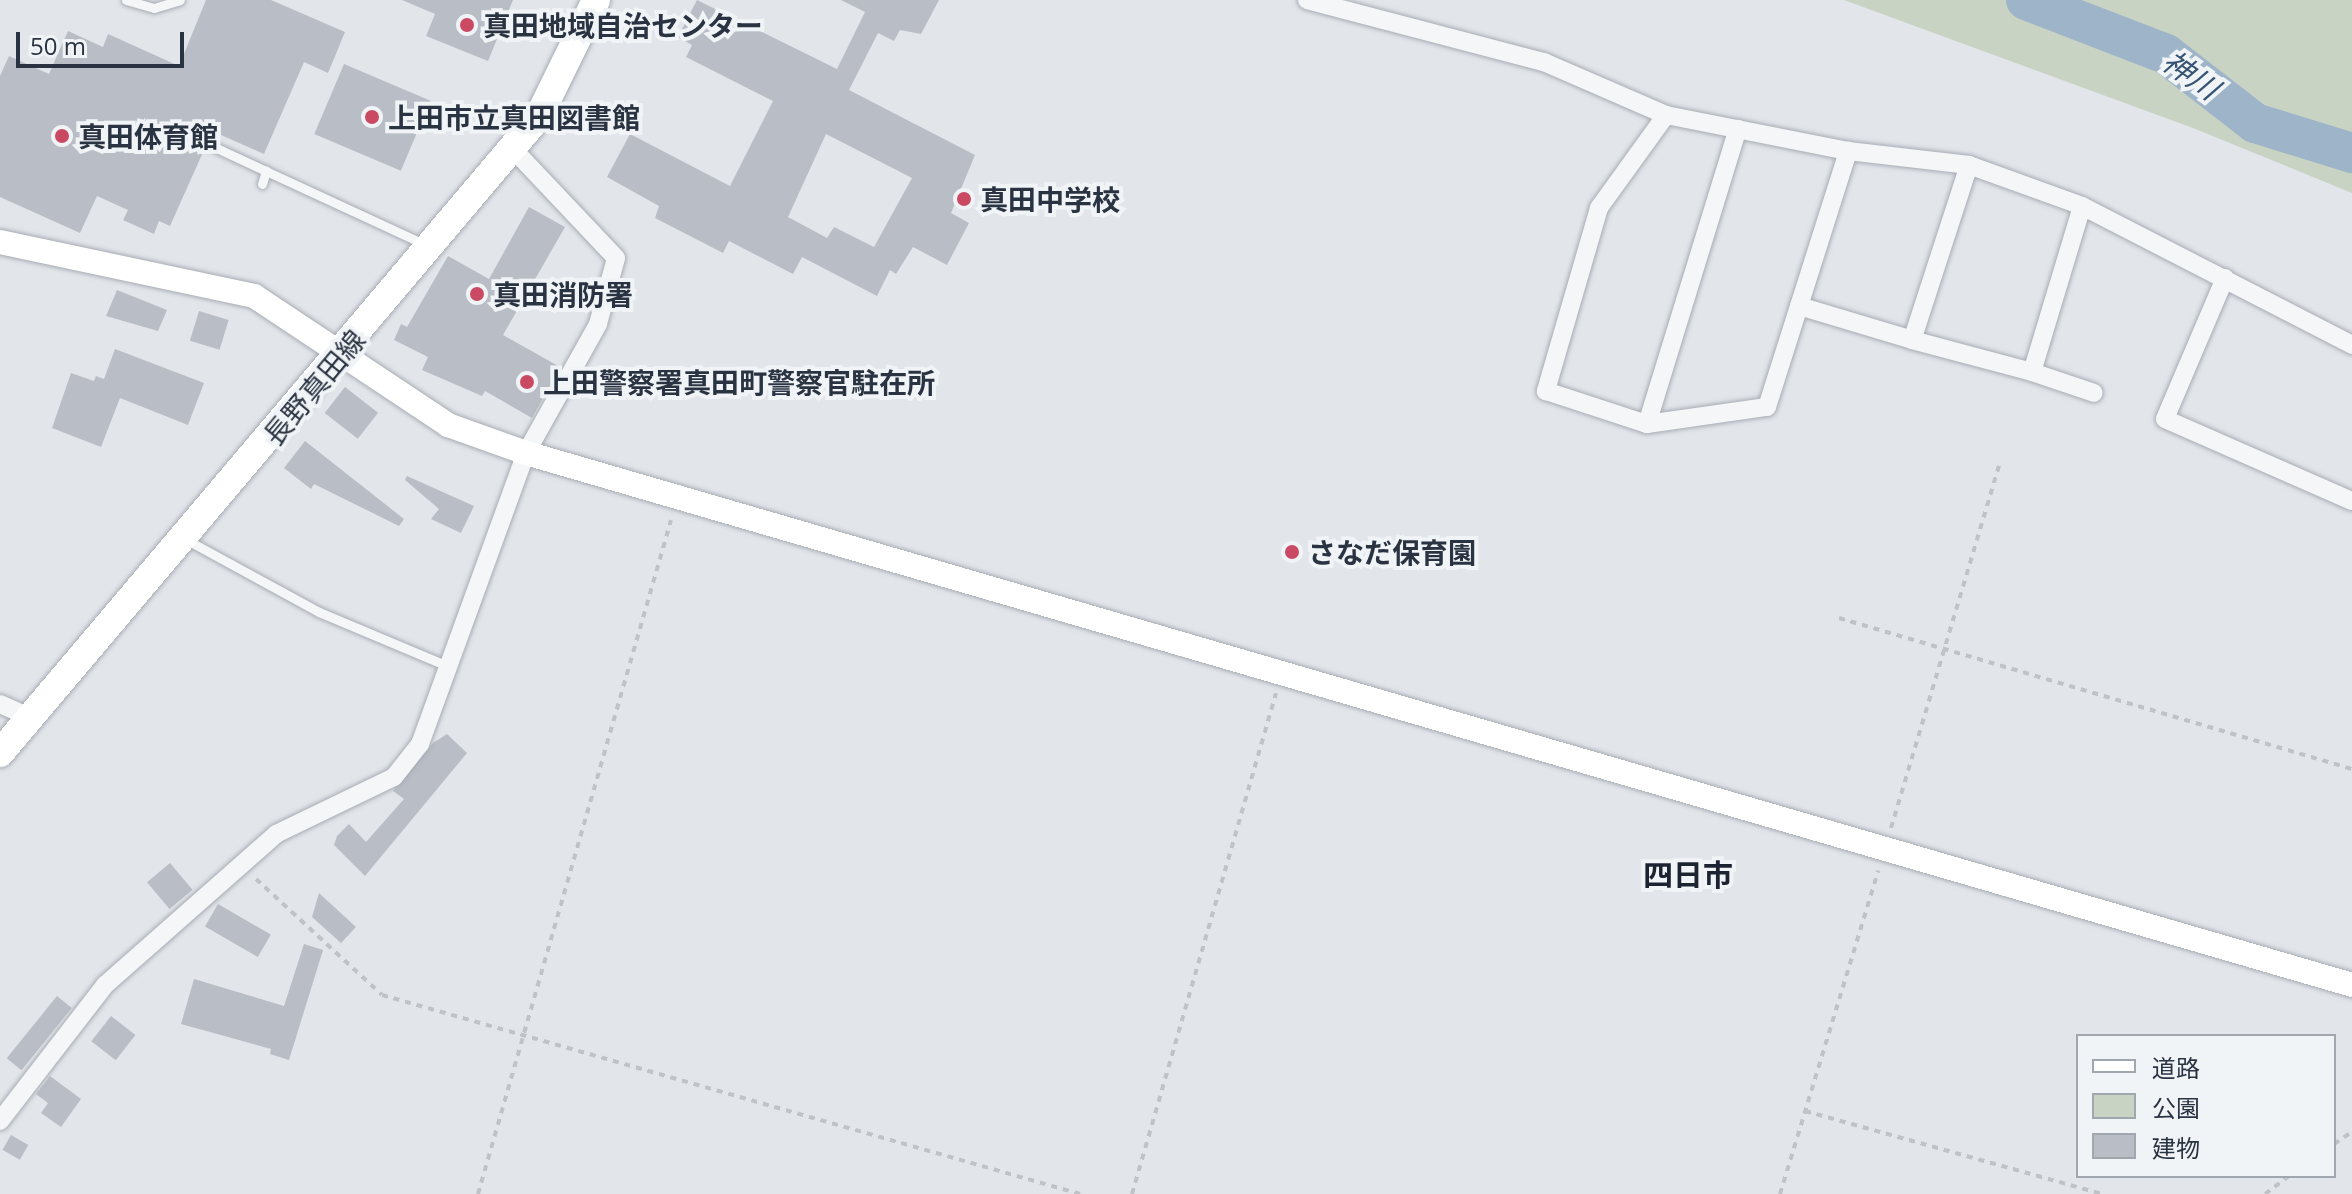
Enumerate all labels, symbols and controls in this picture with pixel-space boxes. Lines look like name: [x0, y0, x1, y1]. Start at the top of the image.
place label: 真田地域自治センター: [483, 8, 763, 42]
scale bar: [20, 16, 188, 66]
marker: 真田地域自治センター: [458, 16, 476, 34]
text: 50 m: [30, 29, 86, 62]
water label: 神川: [2156, 43, 2226, 107]
place label: 上田市立真田図書館: [388, 100, 640, 134]
marker: 上田市立真田図書館: [363, 108, 381, 126]
place label: 真田体育館: [78, 119, 218, 153]
marker: 真田体育館: [53, 127, 71, 145]
place label: 真田中学校: [980, 182, 1120, 216]
marker: 真田中学校: [955, 190, 973, 208]
place label: 真田消防署: [493, 277, 633, 311]
marker: 真田消防署: [468, 285, 486, 303]
street label: 長野真田線: [256, 323, 372, 451]
place label: 上田警察署真田町警察官駐在所: [543, 365, 935, 399]
marker: 上田警察署真田町警察官駐在所: [518, 373, 536, 391]
place label: さなだ保育園: [1308, 535, 1476, 569]
marker: さなだ保育園: [1283, 543, 1301, 561]
district label: 四日市: [1643, 857, 1733, 893]
legend: [2076, 1034, 2336, 1178]
text: 道路: [2152, 1051, 2200, 1084]
text: 公園: [2152, 1091, 2200, 1124]
text: 建物: [2152, 1131, 2200, 1164]

